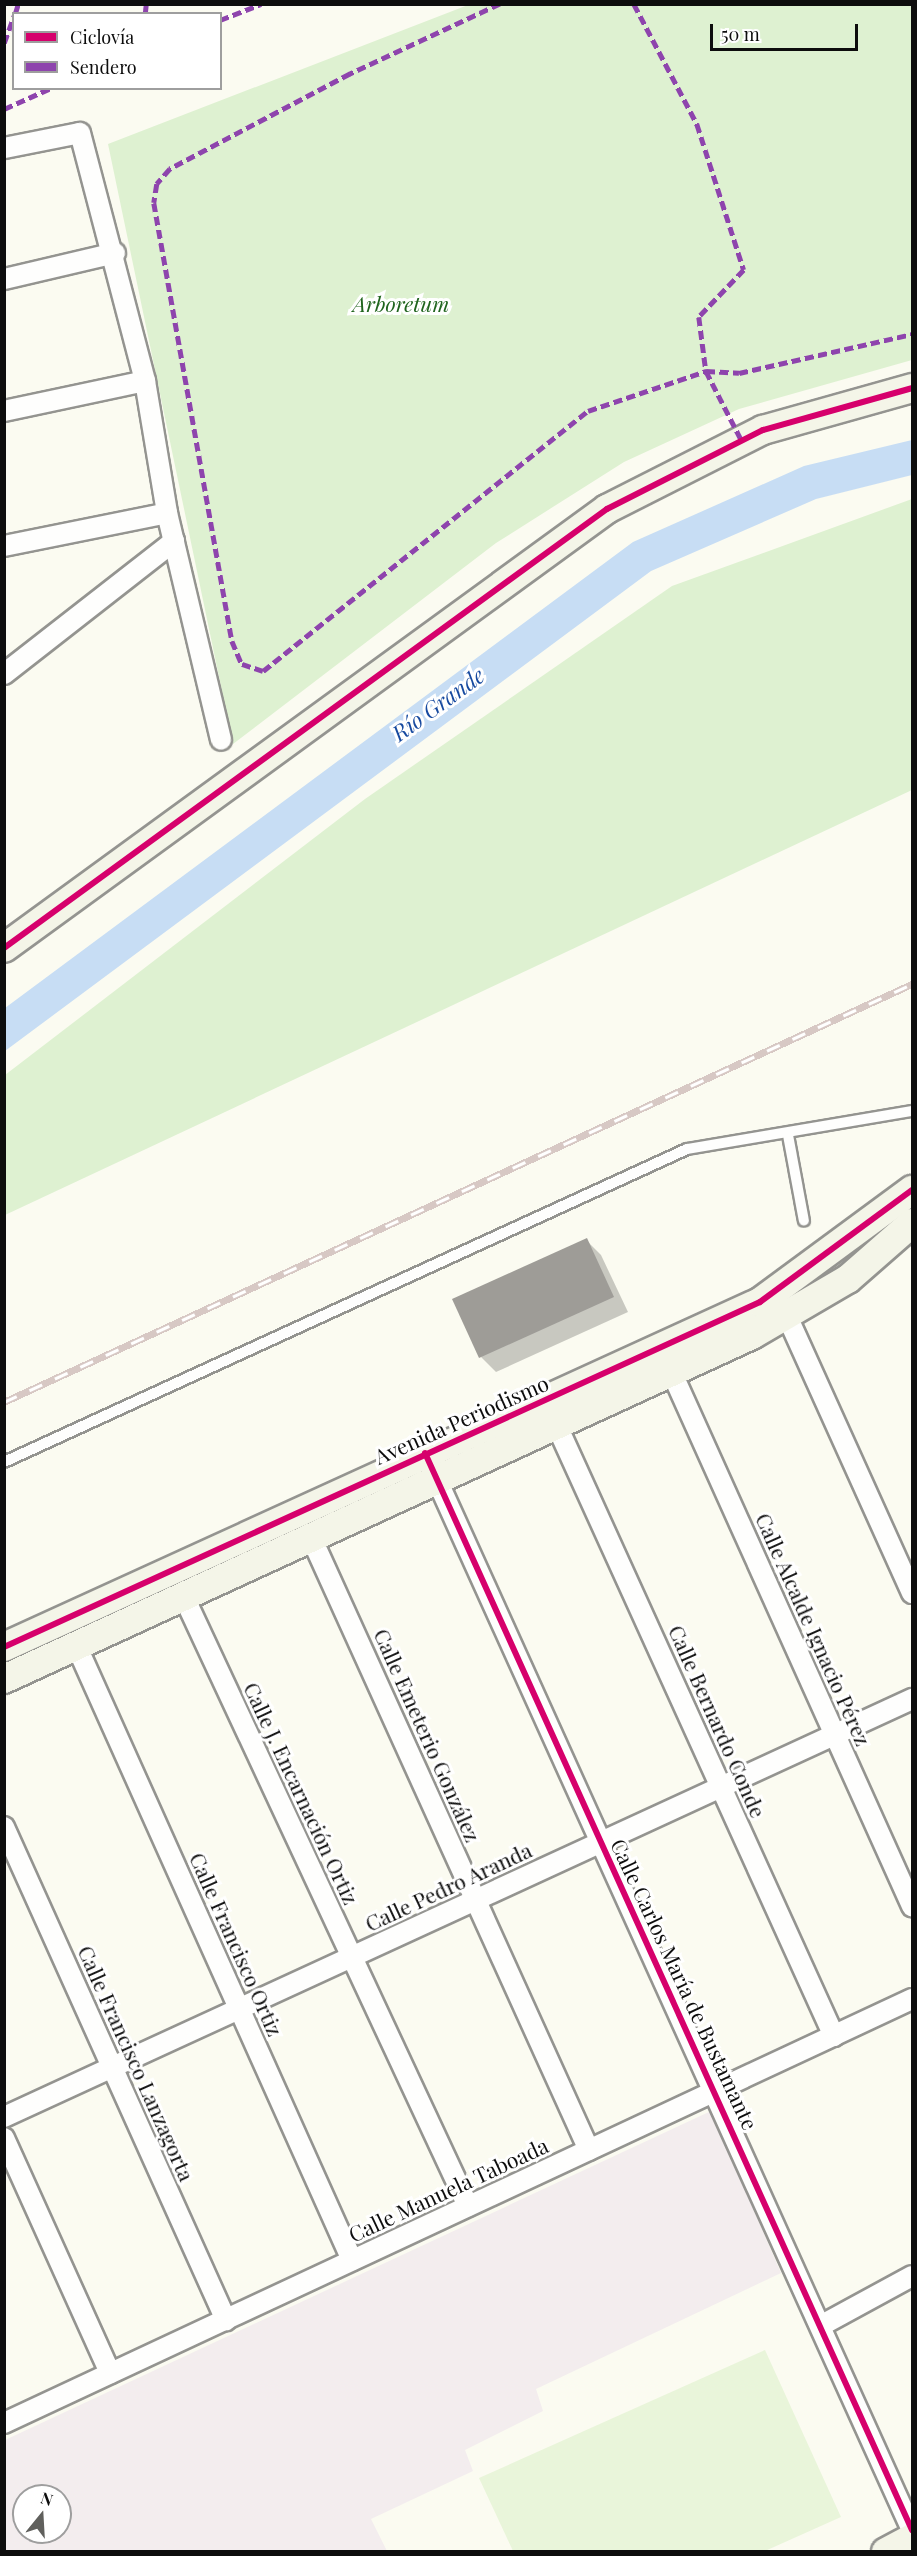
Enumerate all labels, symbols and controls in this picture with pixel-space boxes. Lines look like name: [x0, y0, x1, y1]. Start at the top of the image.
legend: [12, 12, 222, 90]
scale bar: [713, 12, 862, 50]
text: 50 m: [721, 22, 760, 46]
text: Ciclovía: [70, 25, 134, 49]
text: Sendero: [70, 55, 137, 79]
park label: Arboretum: [353, 290, 449, 316]
water label: Río Grande: [387, 662, 489, 746]
street label: Avenida Periodismo: [370, 1369, 552, 1469]
street label: Calle Alcalde Ignacio Pérez: [751, 1509, 877, 1749]
street label: Calle Bernardo Conde: [664, 1621, 772, 1821]
street label: Calle Emeterio González: [370, 1625, 486, 1845]
street label: Calle J. Encarnación Ortiz: [239, 1678, 365, 1908]
street label: Calle Carlos María de Bustamante: [606, 1834, 764, 2134]
street label: Calle Pedro Aranda: [361, 1836, 535, 1936]
street label: Calle Francisco Ortiz: [185, 1848, 289, 2040]
street label: Calle Francisco Lanzagorta: [74, 1941, 200, 2185]
street label: Calle Manuela Taboada: [344, 2132, 552, 2246]
north arrow: [12, 2484, 72, 2544]
text: N: [38, 2487, 56, 2510]

